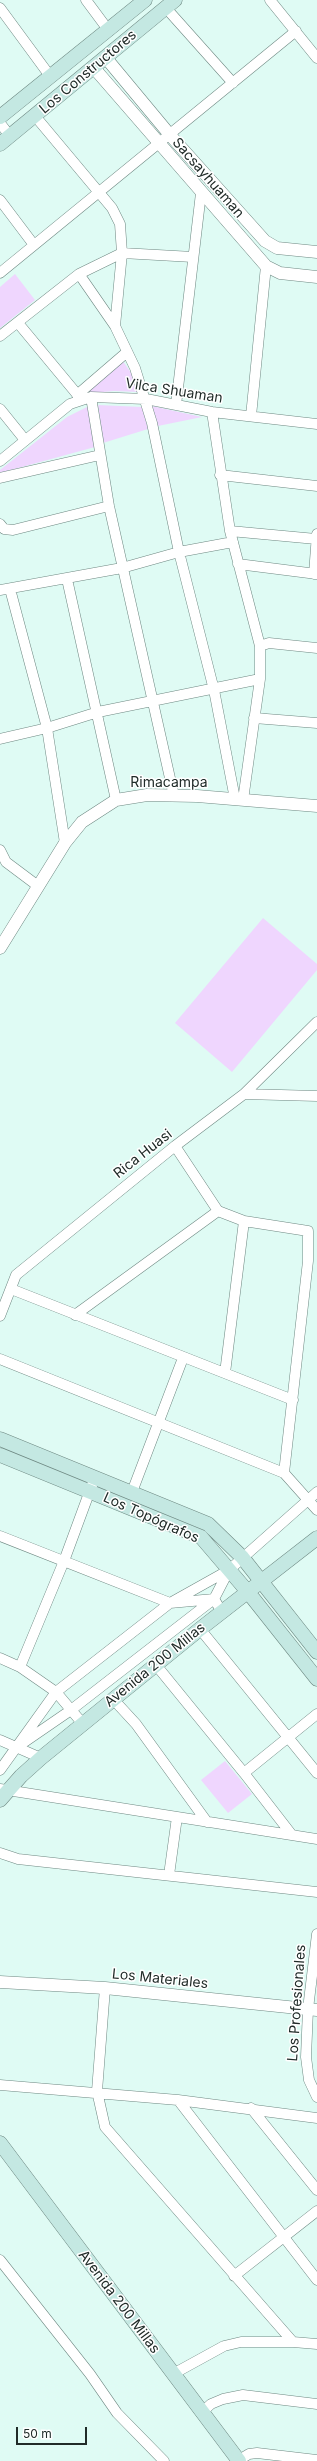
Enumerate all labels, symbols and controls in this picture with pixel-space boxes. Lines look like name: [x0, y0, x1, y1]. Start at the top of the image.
street label: Los Constructores: [36, 27, 140, 117]
street label: Sacsayhuaman: [169, 135, 247, 221]
street label: Vilca Shuaman: [124, 375, 224, 407]
street label: Rimacampa: [130, 775, 208, 791]
street label: Rica Huasi: [110, 1126, 176, 1182]
street label: Los Topógrafos: [100, 1489, 202, 1547]
street label: Avenida 200 Millas: [101, 1619, 209, 1711]
street label: Los Profesionales: [285, 1944, 309, 2062]
street label: Los Materiales: [111, 1966, 209, 1992]
street label: Avenida 200 Millas: [75, 2247, 163, 2357]
scale bar: [18, 2419, 89, 2445]
text: 50 m: [23, 2426, 52, 2441]

